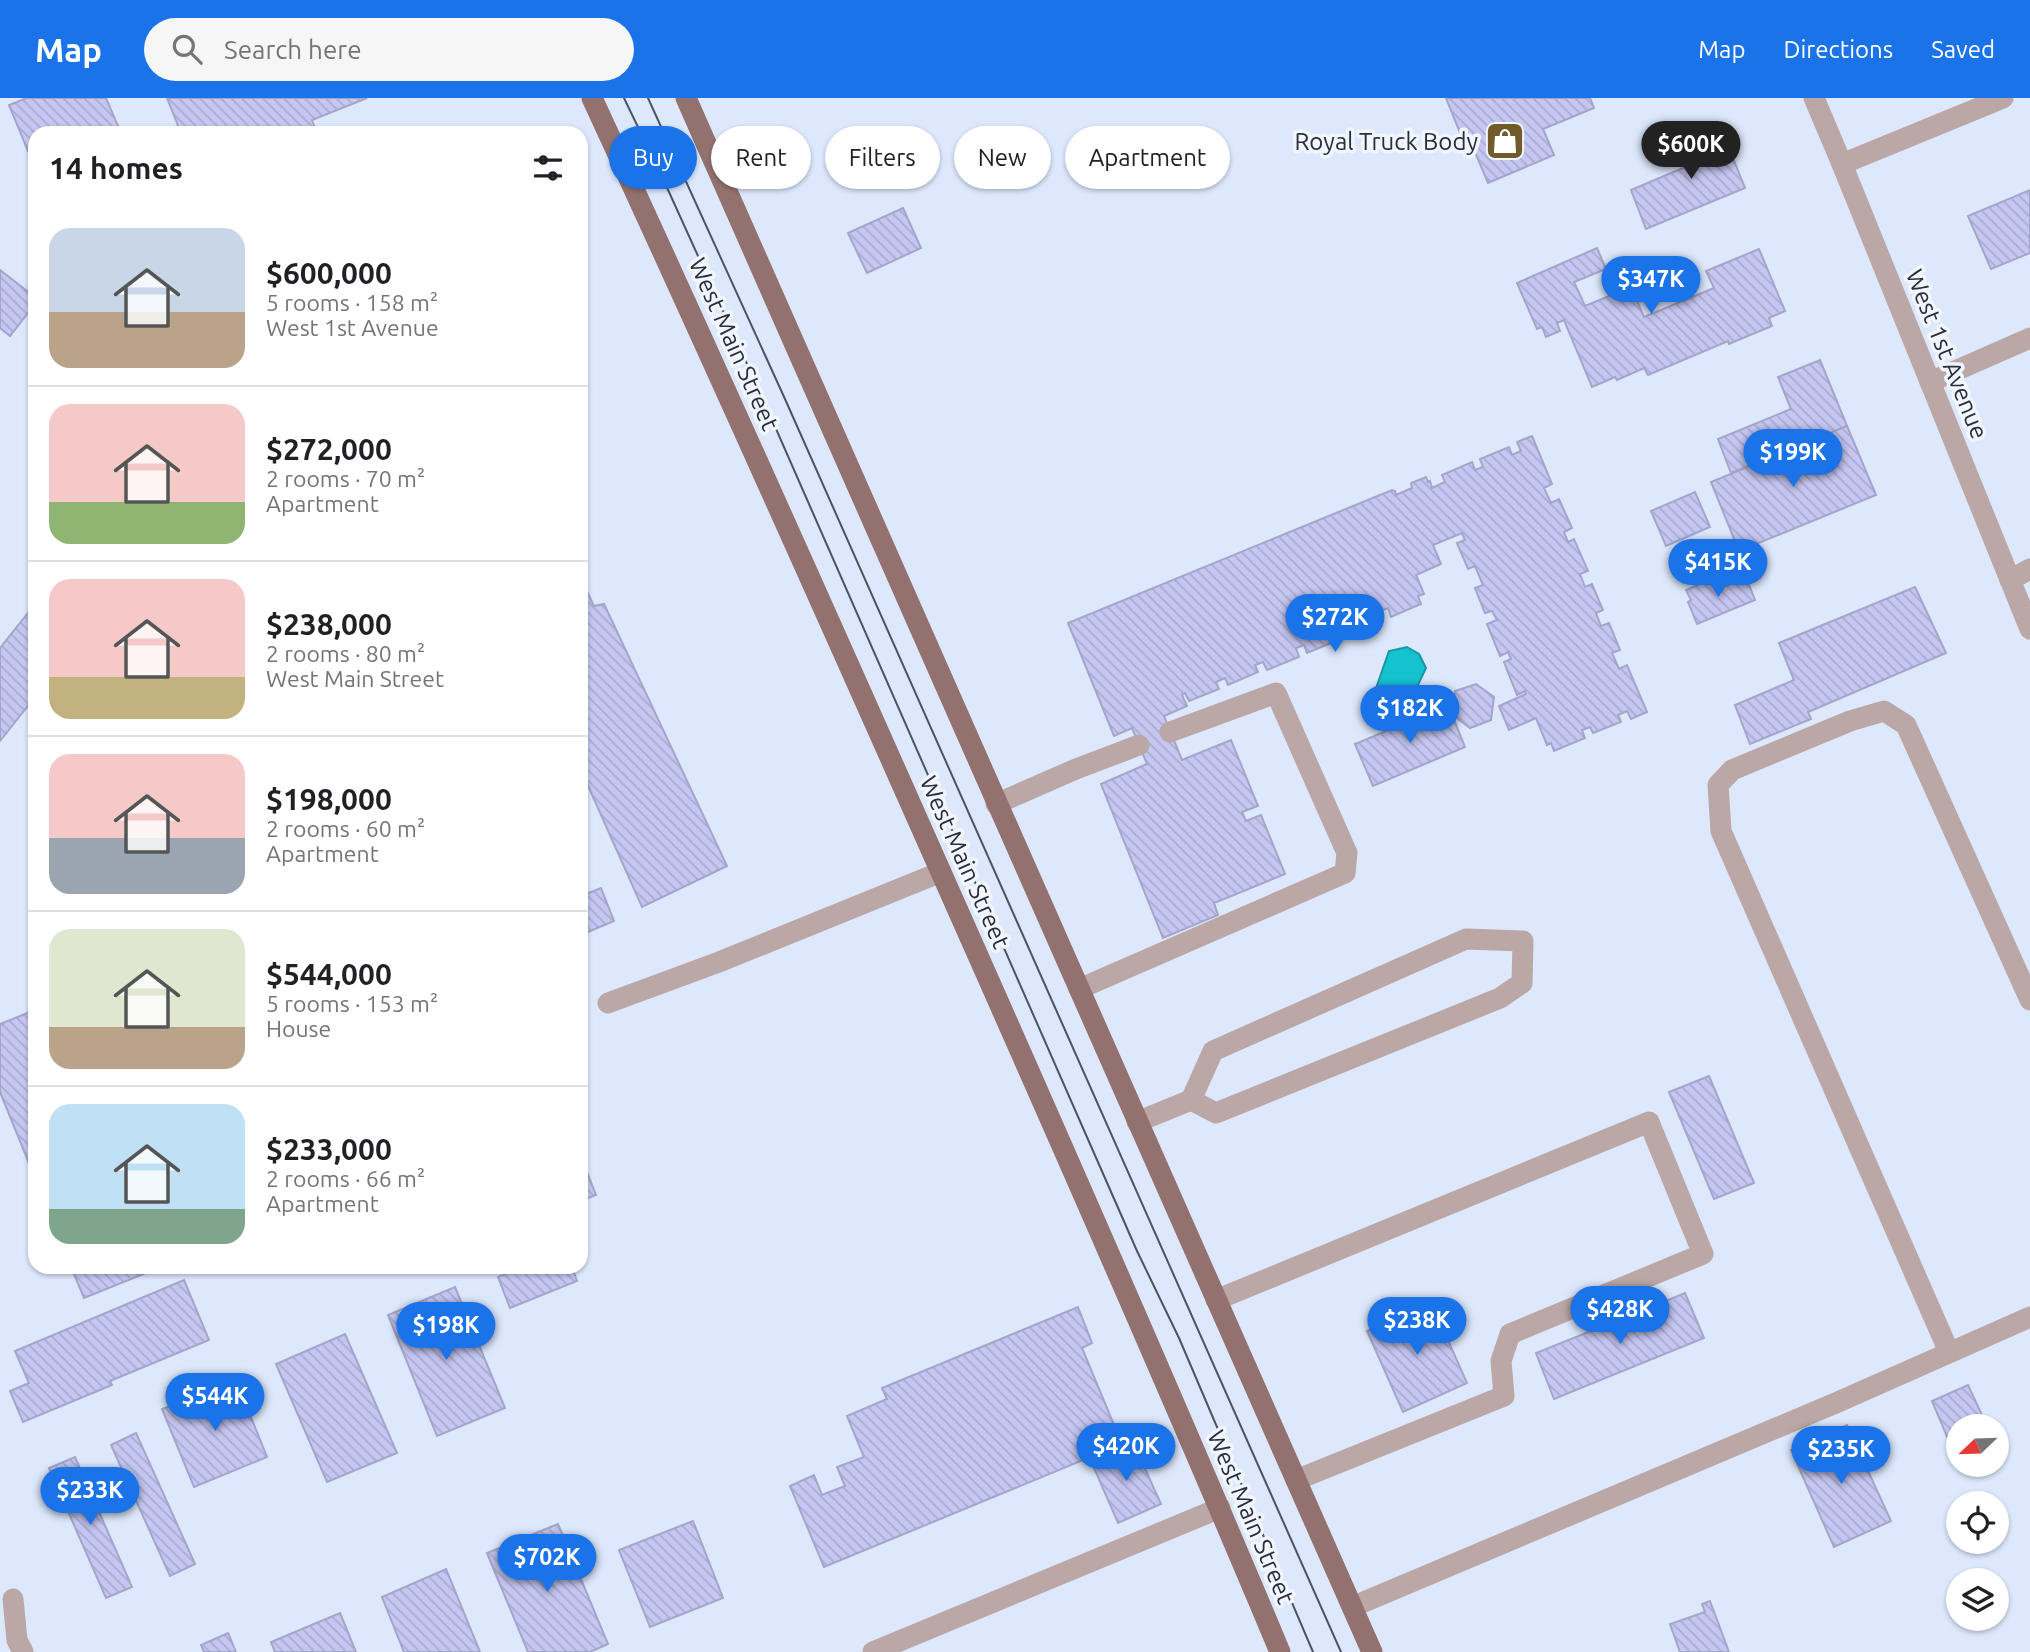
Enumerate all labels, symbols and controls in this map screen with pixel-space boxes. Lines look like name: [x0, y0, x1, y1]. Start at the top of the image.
search box: [144, 18, 634, 81]
icon: search: [168, 30, 206, 68]
text: Map: [35, 31, 102, 68]
text: Search here: [224, 35, 362, 64]
text: Map: [1698, 36, 1745, 63]
text: Directions: [1783, 36, 1893, 63]
text: Saved: [1931, 36, 1995, 63]
shop icon: Royal Truck Body: [1484, 120, 1526, 162]
pin: $600K: [1642, 122, 1740, 181]
chip: Buy: [609, 126, 697, 189]
chip: Rent: [711, 126, 811, 189]
chip: Filters: [825, 126, 940, 189]
chip: New: [954, 126, 1051, 189]
chip: Apartment: [1065, 126, 1230, 189]
place label: Royal Truck Body: [1294, 128, 1478, 155]
text: $600K: [1657, 131, 1725, 156]
icon: filters: [529, 149, 567, 187]
text: 14 homes: [49, 151, 183, 185]
street label: West Main Street: [684, 254, 784, 435]
icon: home: [105, 256, 189, 340]
text: $600,000: [266, 256, 392, 290]
pin: $347K: [1602, 256, 1700, 316]
street label: West 1st Avenue: [1901, 265, 1993, 443]
text: $347K: [1617, 266, 1685, 291]
text: 5 rooms · 158 m²: [266, 290, 438, 315]
text: West 1st Avenue: [266, 315, 439, 340]
pin: $199K: [1744, 430, 1842, 489]
icon: home: [105, 432, 189, 516]
text: $272,000: [266, 432, 392, 466]
text: $199K: [1759, 439, 1827, 464]
text: 2 rooms · 70 m²: [266, 466, 425, 491]
text: Apartment: [266, 491, 379, 516]
pin: $415K: [1669, 540, 1767, 599]
text: $415K: [1684, 549, 1752, 574]
pin: $272K: [1286, 594, 1384, 654]
text: $272K: [1301, 604, 1369, 629]
icon: home: [105, 607, 189, 691]
text: $238,000: [266, 607, 392, 641]
text: 2 rooms · 80 m²: [266, 641, 425, 666]
text: West Main Street: [266, 666, 444, 691]
pin: $182K: [1361, 686, 1459, 745]
text: $182K: [1376, 695, 1444, 720]
street label: West Main Street: [915, 772, 1015, 953]
icon: home: [105, 782, 189, 866]
text: $198,000: [266, 782, 392, 816]
text: 2 rooms · 60 m²: [266, 816, 425, 841]
text: Apartment: [266, 841, 379, 866]
icon: home: [105, 957, 189, 1041]
text: $544,000: [266, 957, 392, 991]
text: 5 rooms · 153 m²: [266, 991, 438, 1016]
text: House: [266, 1016, 331, 1041]
icon: home: [105, 1132, 189, 1216]
text: $233,000: [266, 1132, 392, 1166]
text: 2 rooms · 66 m²: [266, 1166, 425, 1191]
text: Apartment: [266, 1191, 379, 1216]
pin: $428K: [1571, 1286, 1669, 1346]
text: $428K: [1586, 1296, 1654, 1321]
pin: $238K: [1368, 1298, 1466, 1357]
pin: $198K: [397, 1302, 495, 1362]
text: $238K: [1383, 1307, 1451, 1332]
text: $198K: [412, 1312, 480, 1337]
pin: $544K: [166, 1374, 264, 1433]
text: $544K: [181, 1383, 249, 1408]
north arrow: [1946, 1414, 2009, 1477]
map controls: [1946, 1414, 2009, 1631]
pin: $420K: [1077, 1424, 1175, 1483]
street label: West Main Street: [1202, 1426, 1300, 1608]
pin: $235K: [1792, 1426, 1890, 1486]
text: $420K: [1092, 1433, 1160, 1458]
text: $235K: [1807, 1436, 1875, 1461]
pin: $233K: [41, 1468, 139, 1527]
text: $233K: [56, 1477, 124, 1502]
button: locate: [1946, 1491, 2009, 1554]
pin: $702K: [498, 1534, 596, 1594]
text: $702K: [513, 1544, 581, 1569]
button: layers: [1946, 1568, 2009, 1631]

